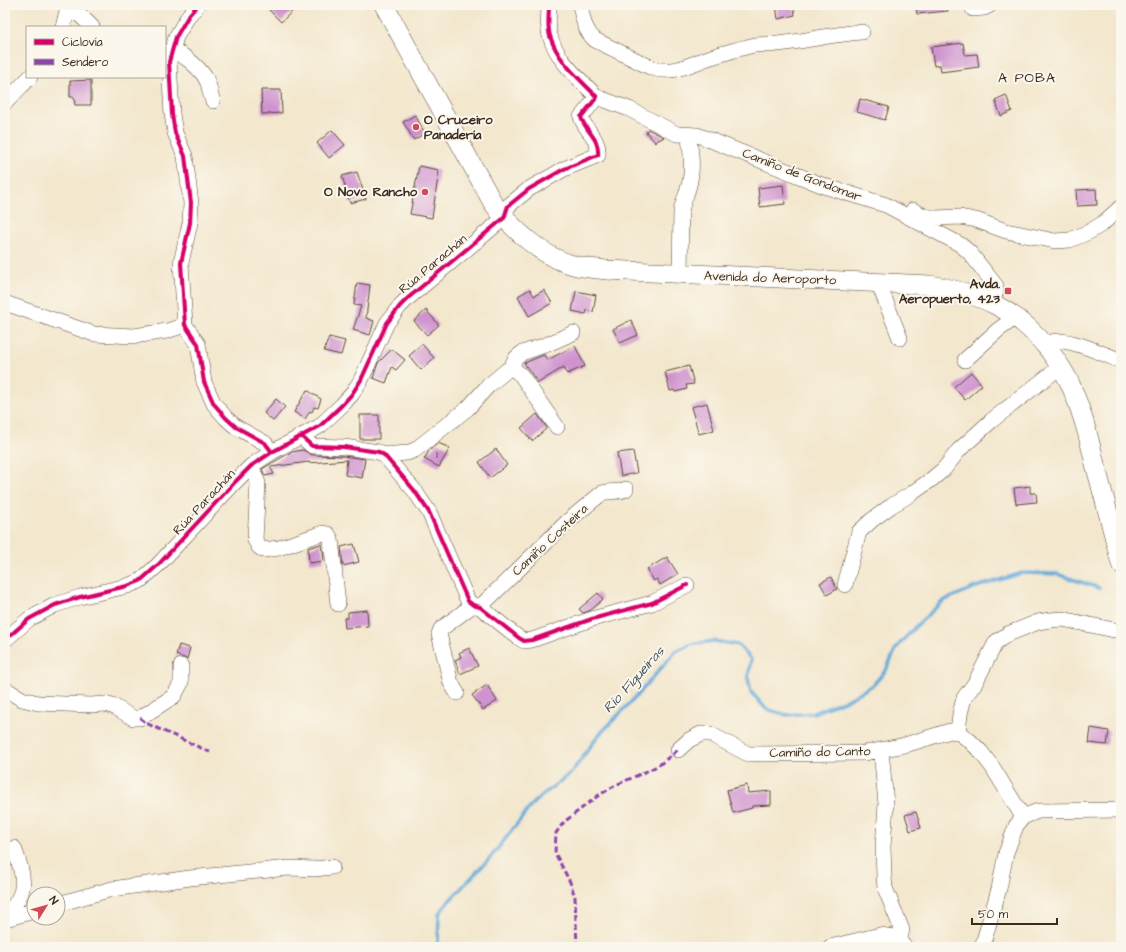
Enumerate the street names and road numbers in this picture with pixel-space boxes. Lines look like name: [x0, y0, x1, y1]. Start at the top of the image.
street label: Camiño de Gondomar: [740, 144, 864, 206]
street label: Rúa Parachán: [395, 230, 471, 298]
street label: Avenida do Aeroporto: [704, 267, 837, 289]
street label: Rúa Parachán: [169, 465, 240, 539]
street label: Camiño Costeira: [508, 500, 592, 580]
street label: Camiño do Canto: [769, 742, 871, 762]

